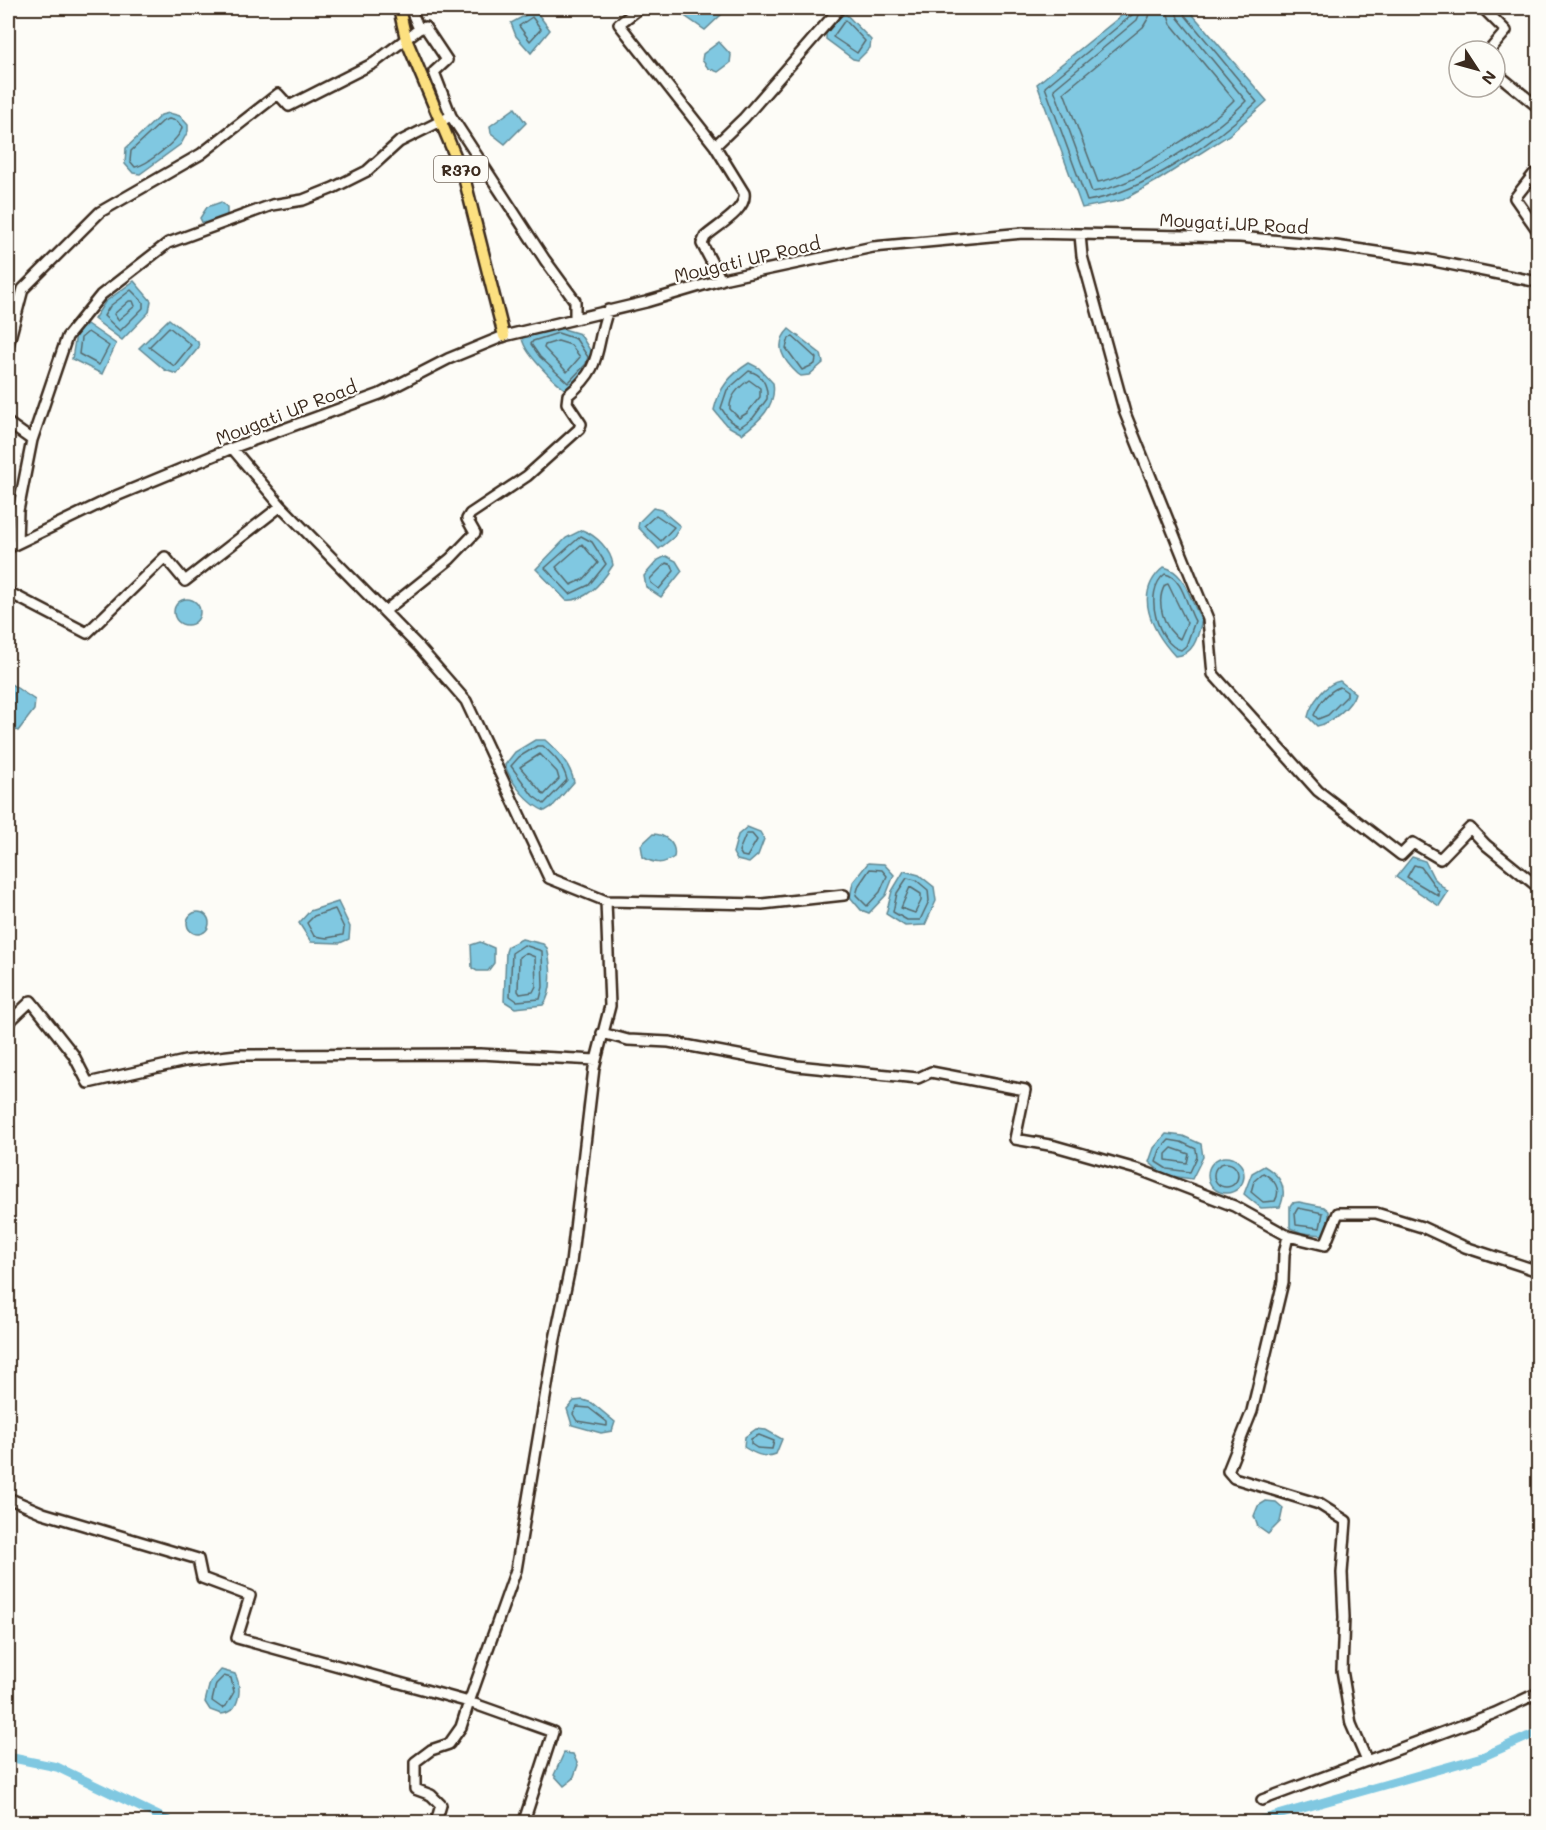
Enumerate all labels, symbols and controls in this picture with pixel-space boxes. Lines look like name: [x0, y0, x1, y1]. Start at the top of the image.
north arrow: [1447, 39, 1507, 99]
text: N: [1477, 67, 1502, 89]
road number: R370: [434, 156, 488, 182]
street label: Mougati UP Road: [1159, 207, 1309, 239]
street label: Mougati UP Road: [672, 231, 822, 287]
street label: Mougati UP Road: [212, 374, 360, 450]

